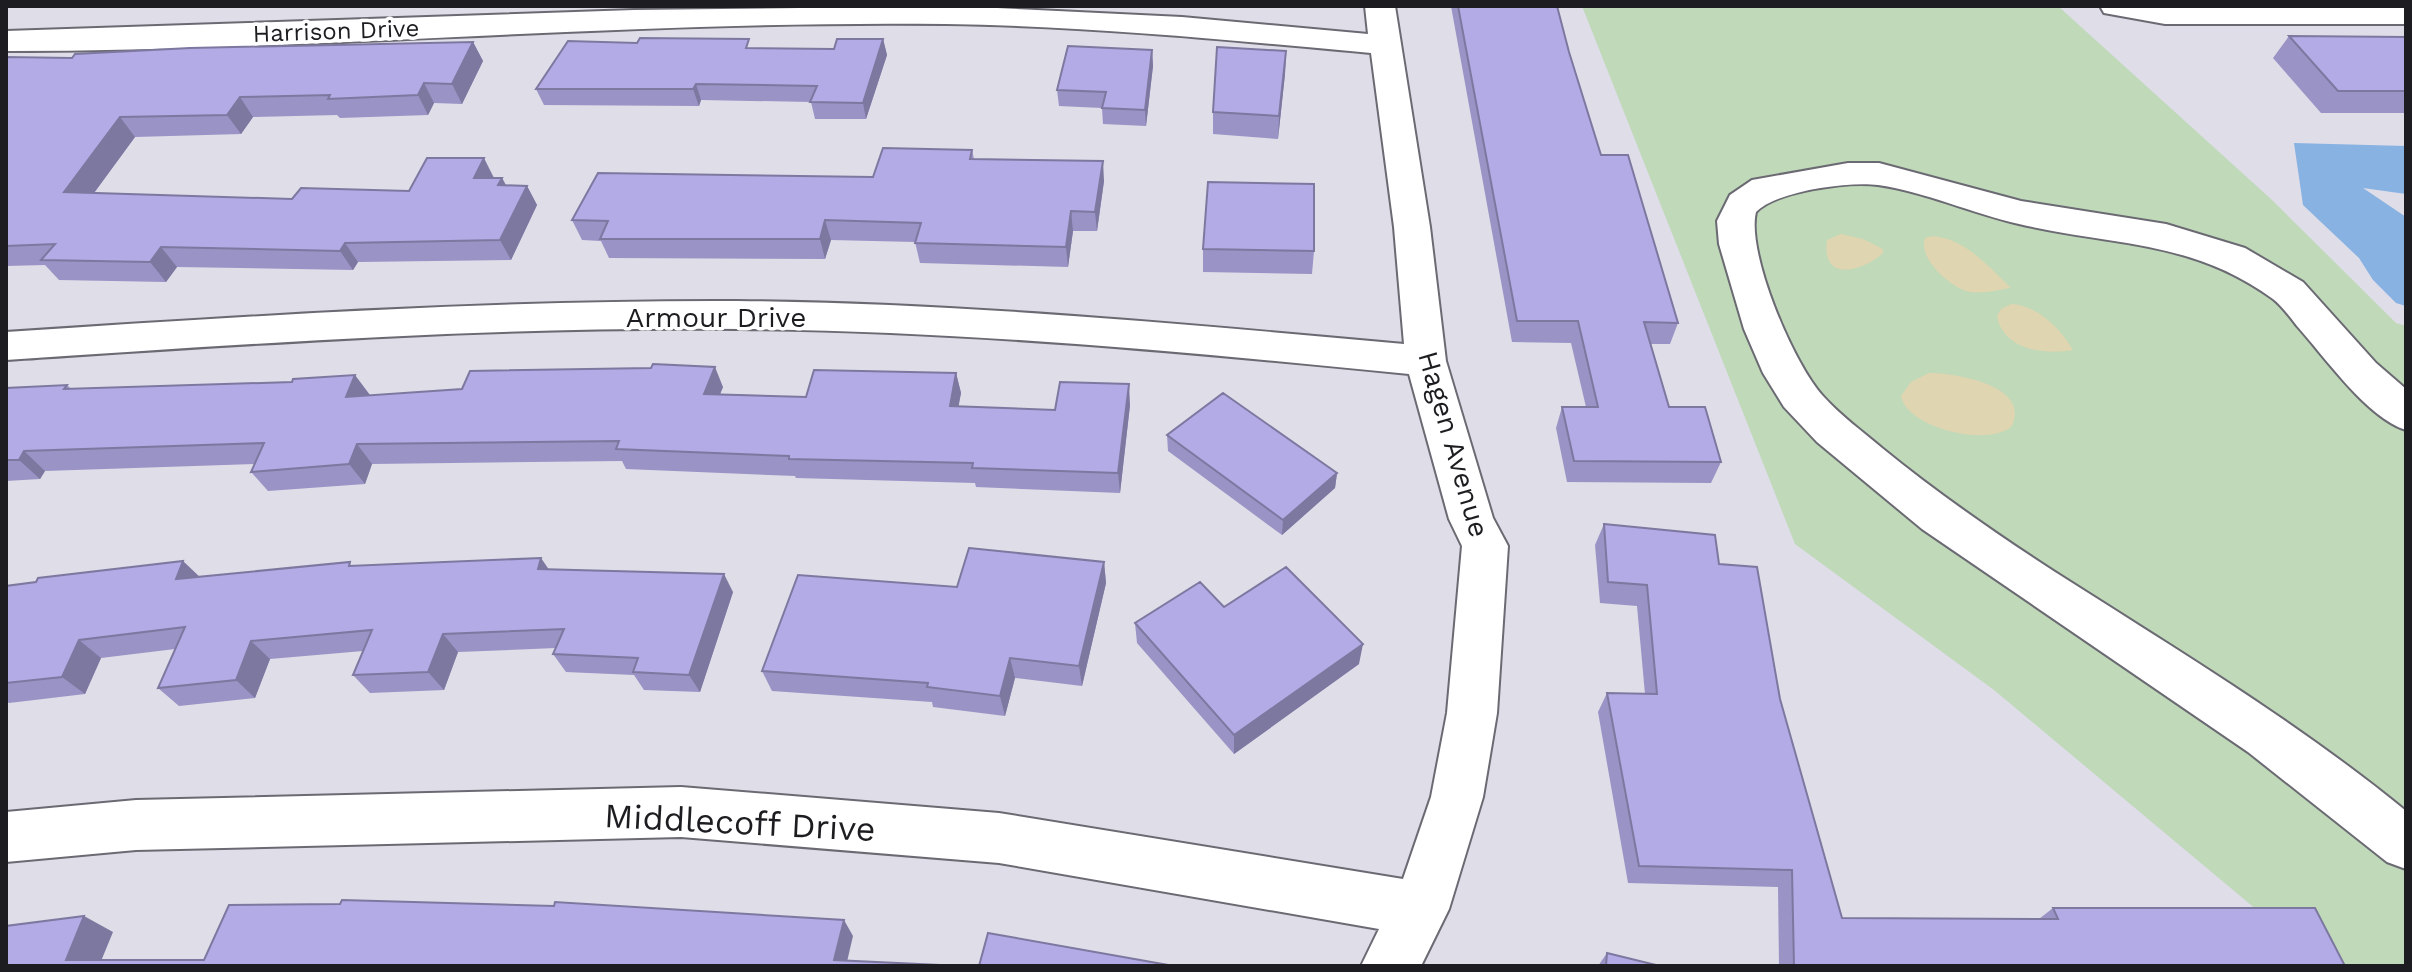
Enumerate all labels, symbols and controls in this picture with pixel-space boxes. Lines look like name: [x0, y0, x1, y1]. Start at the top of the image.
street label: Harrison Drive: [252, 14, 420, 48]
street label: Armour Drive: [626, 301, 806, 334]
street label: Hagen Avenue: [1411, 347, 1496, 541]
street label: Middlecoff Drive: [603, 795, 877, 849]

